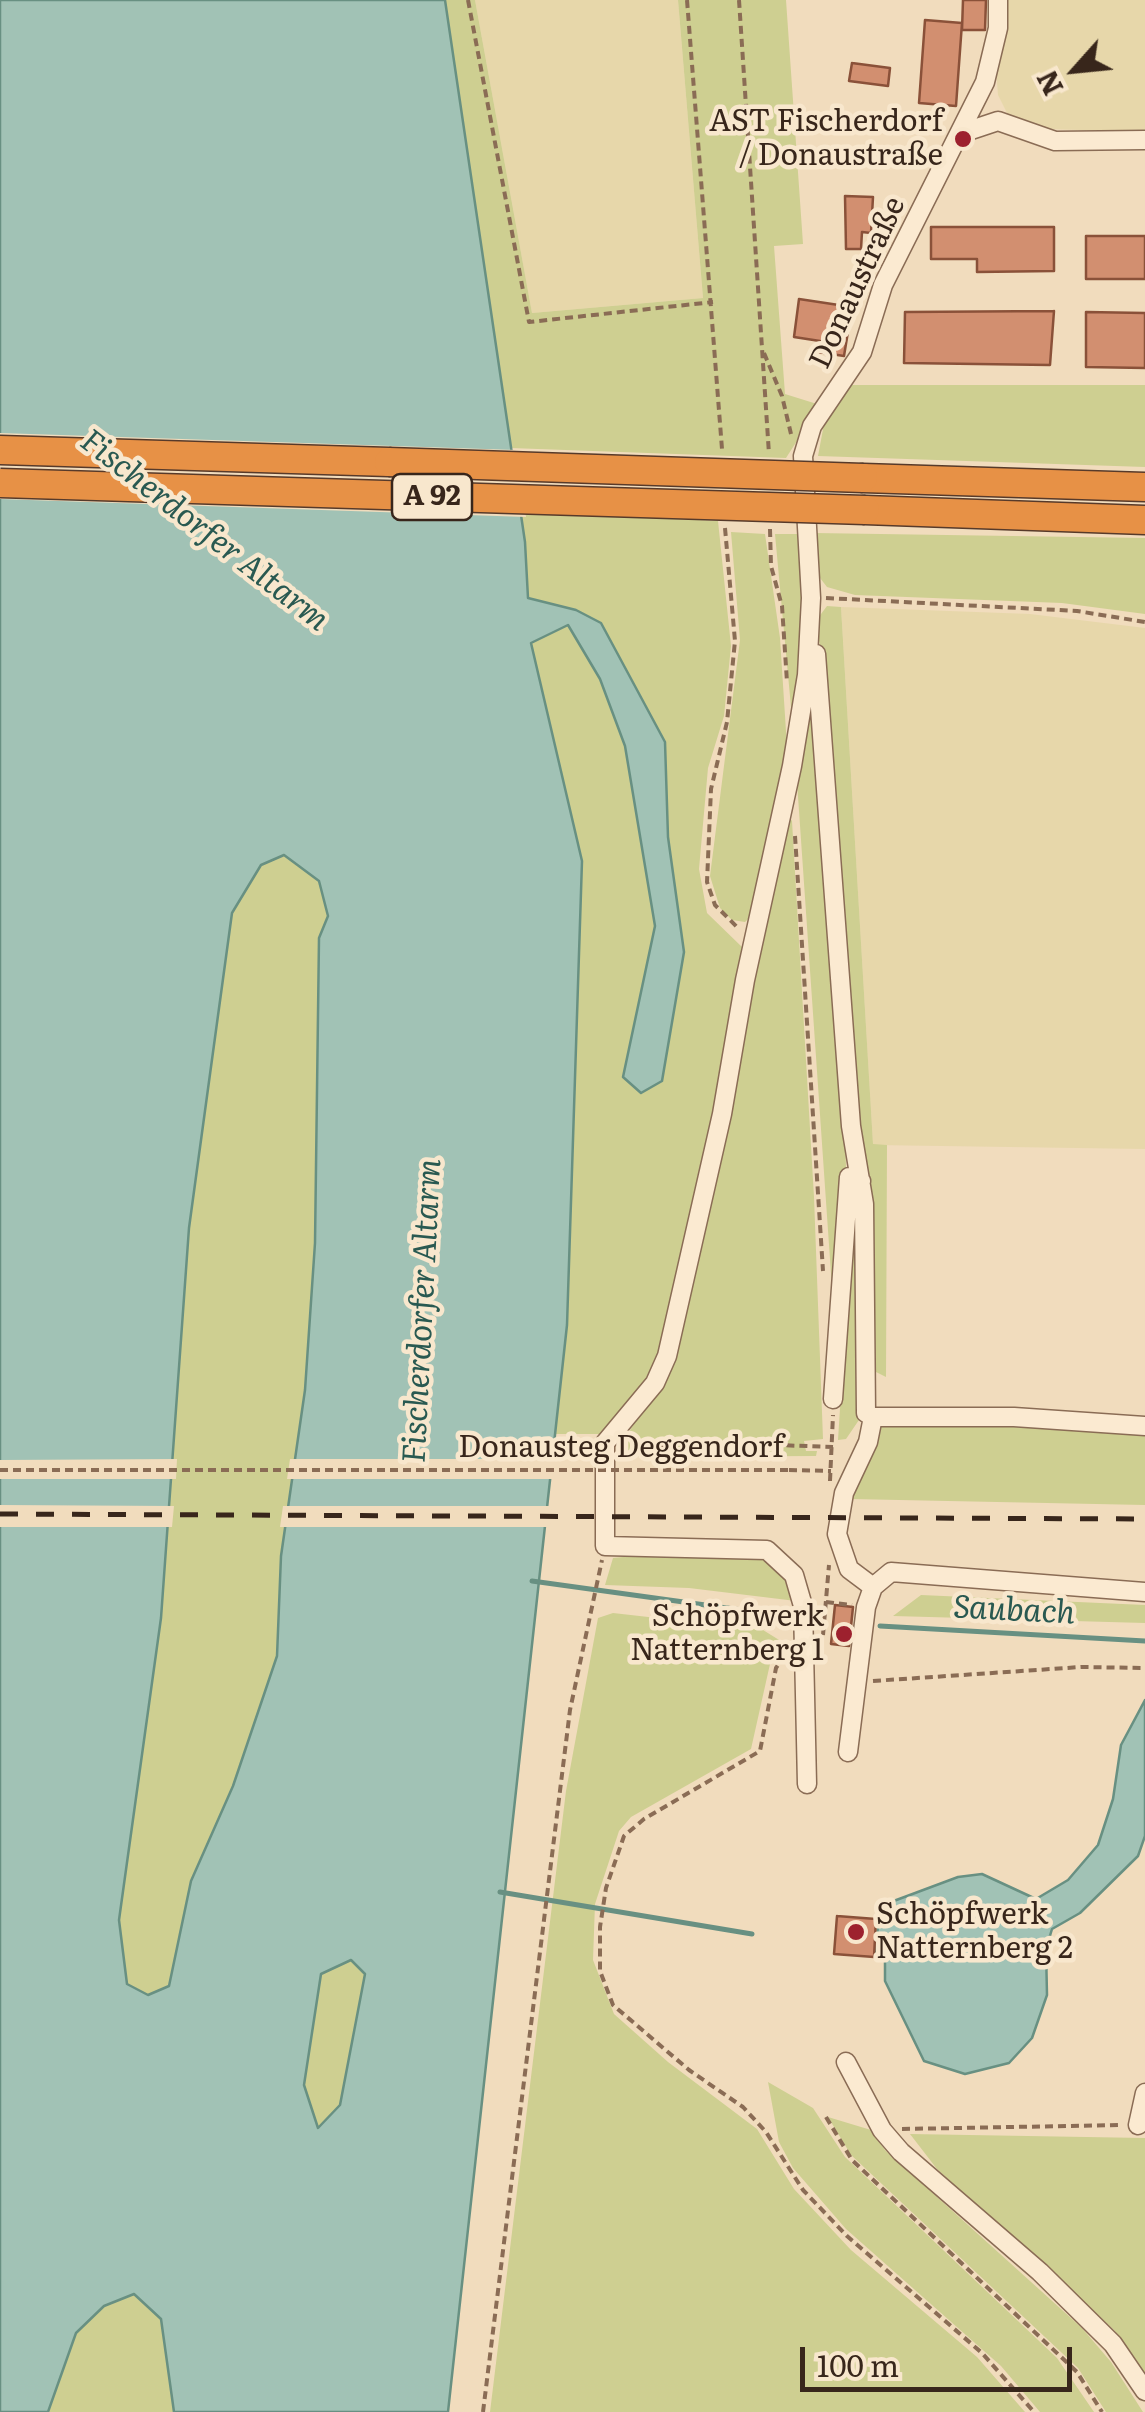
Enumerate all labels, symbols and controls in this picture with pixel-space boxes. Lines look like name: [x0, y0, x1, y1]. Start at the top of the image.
north arrow: [1025, 20, 1125, 120]
text: N: [1024, 64, 1072, 104]
place label: AST Fischerdorf / Donaustraße: [709, 104, 943, 174]
marker: AST Fischerdorf / Donaustraße: [952, 128, 974, 150]
street label: Donaustraße: [802, 191, 914, 375]
water label: Fischerdorfer Altarm: [72, 422, 336, 640]
road number: A 92: [392, 474, 472, 520]
water label: Fischerdorfer Altarm: [396, 1158, 450, 1464]
street label: Donausteg Deggendorf: [458, 1430, 784, 1466]
water label: Saubach: [952, 1589, 1076, 1633]
place label: Schöpfwerk Natternberg 1: [630, 1599, 824, 1670]
marker: Schöpfwerk Natternberg 1: [833, 1623, 855, 1645]
place label: Schöpfwerk Natternberg 2: [876, 1897, 1073, 1968]
marker: Schöpfwerk Natternberg 2: [845, 1921, 867, 1943]
scale bar: [805, 2327, 1078, 2389]
text: 100 m: [817, 2342, 899, 2386]

